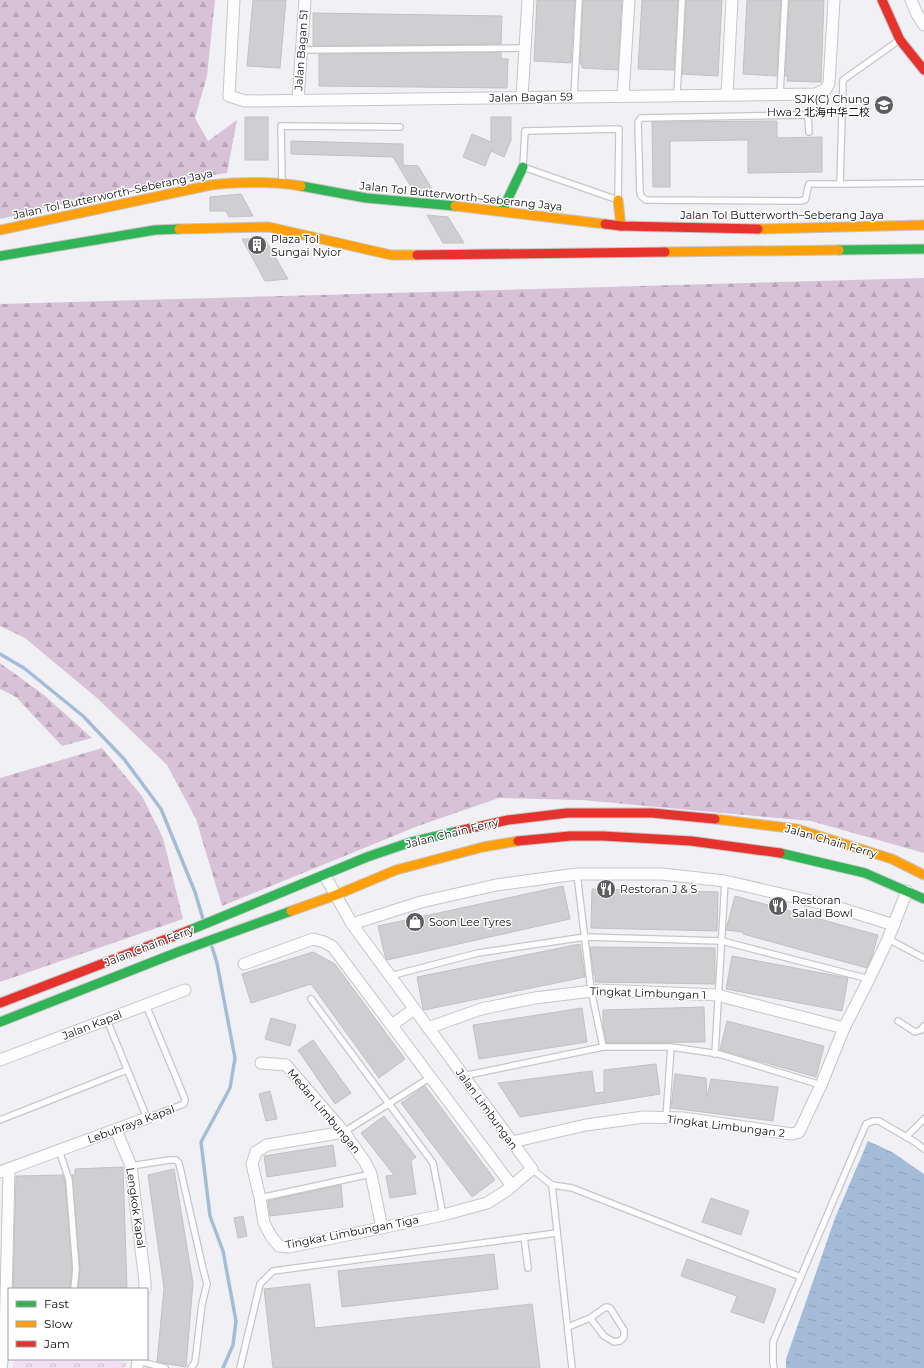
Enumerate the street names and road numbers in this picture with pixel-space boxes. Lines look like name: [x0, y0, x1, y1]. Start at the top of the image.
street label: Jalan Bagan 51: [291, 9, 311, 92]
street label: Jalan Bagan 59: [488, 89, 573, 105]
street label: Jalan Tol Butterworth–Seberang Jaya: [11, 166, 214, 222]
street label: Jalan Tol Butterworth–Seberang Jaya: [358, 178, 563, 214]
street label: Jalan Tol Butterworth–Seberang Jaya: [679, 208, 884, 222]
street label: Jalan Chain Ferry: [403, 815, 500, 852]
street label: Jalan Chain Ferry: [783, 821, 879, 861]
street label: Jalan Chain Ferry: [101, 922, 196, 970]
street label: Tingkat Limbungan 1: [590, 984, 706, 1002]
street label: Jalan Kapal: [59, 1007, 124, 1043]
street label: Jalan Limbungan: [452, 1065, 521, 1152]
street label: Medan Limbungan: [284, 1066, 364, 1156]
street label: Lebuhraya Kapal: [86, 1102, 176, 1146]
street label: Tingkat Limbungan 2: [666, 1112, 786, 1140]
street label: Lengkok Kapal: [123, 1167, 149, 1249]
street label: Tingkat Limbungan Tiga: [284, 1212, 420, 1252]

